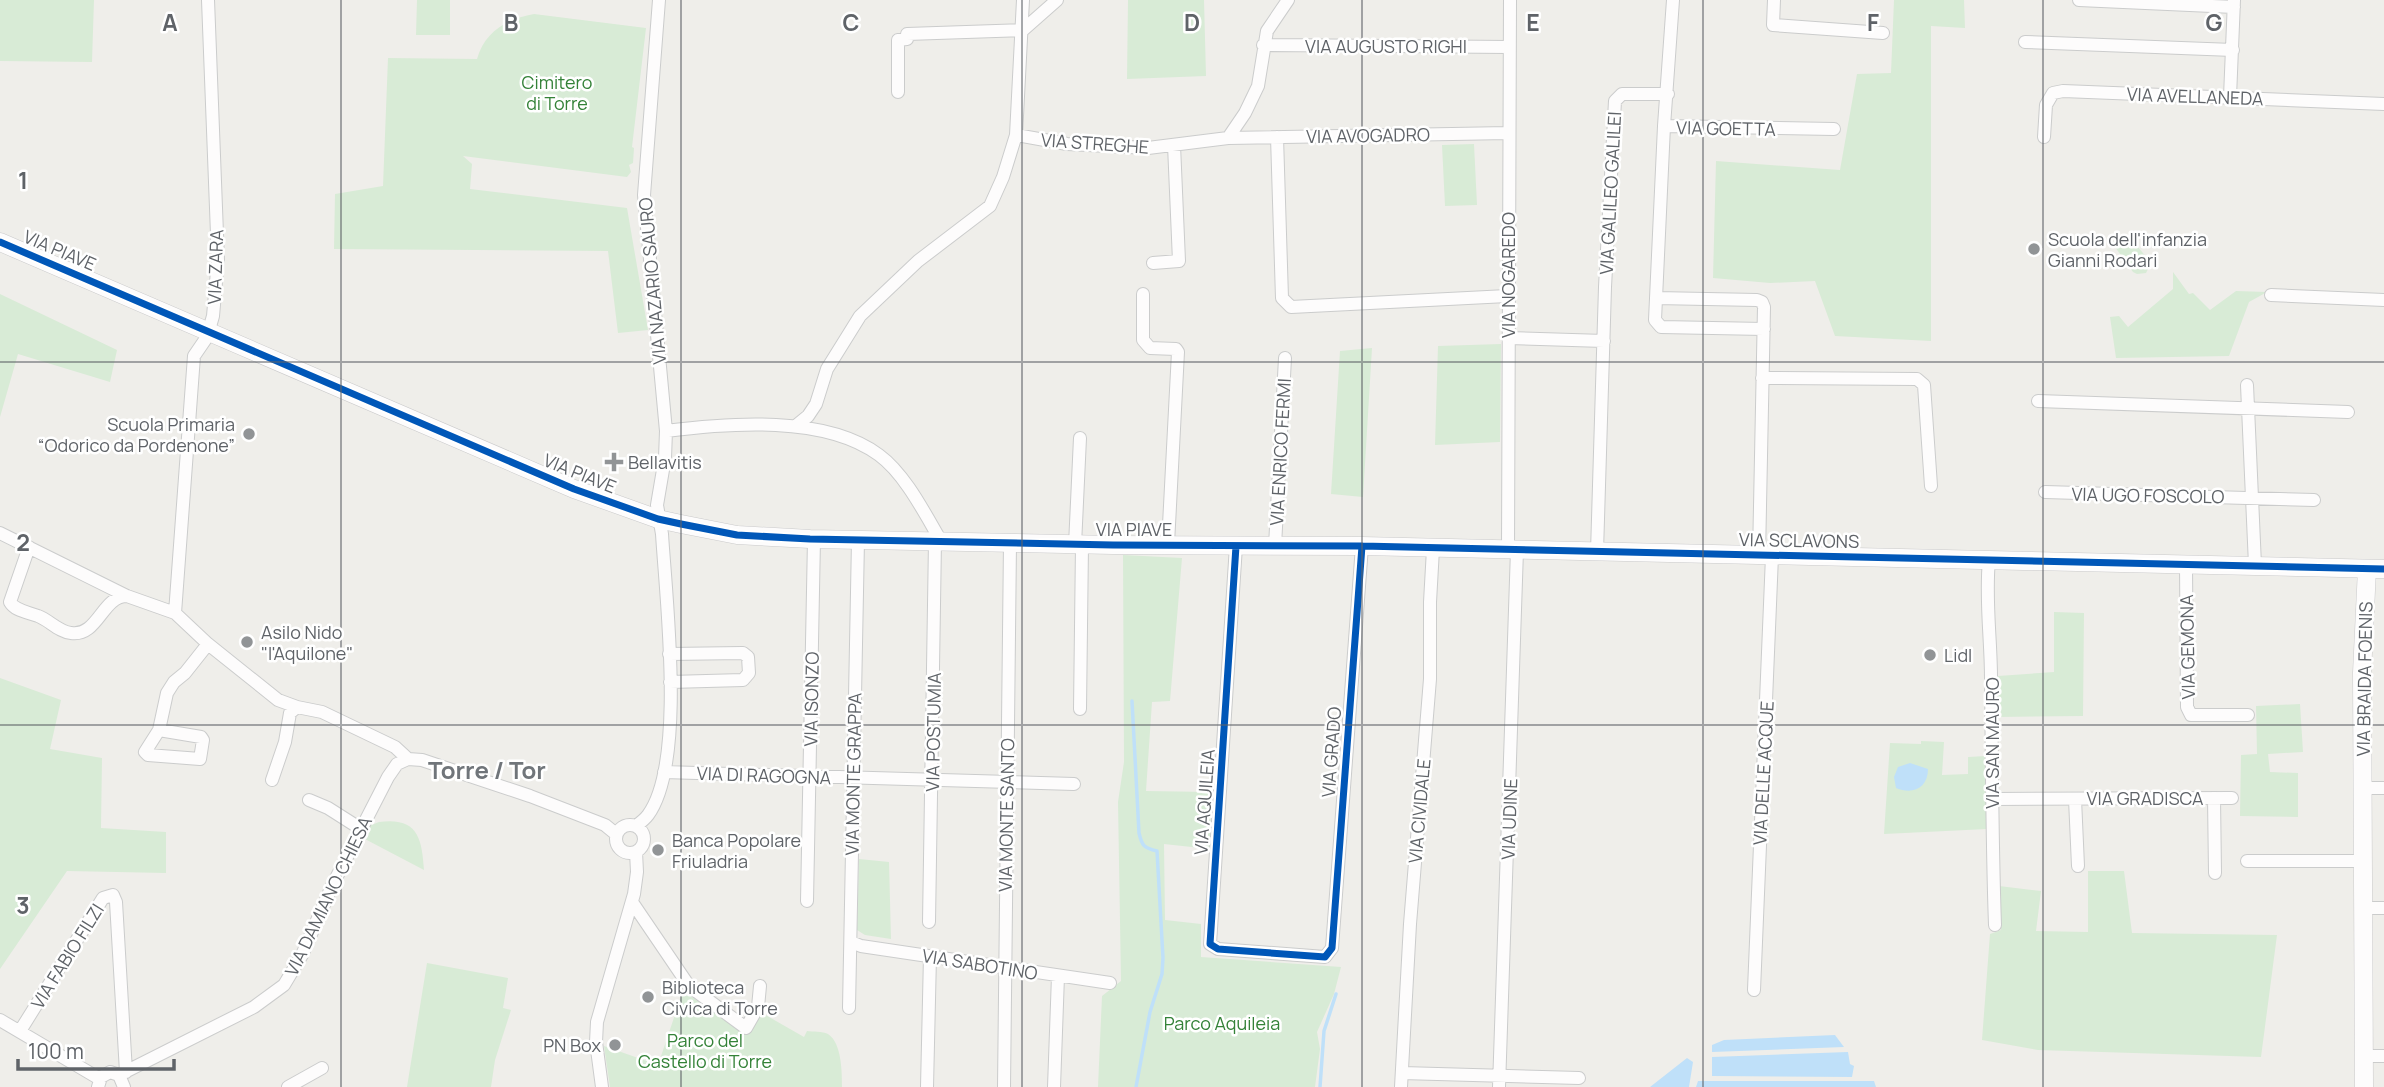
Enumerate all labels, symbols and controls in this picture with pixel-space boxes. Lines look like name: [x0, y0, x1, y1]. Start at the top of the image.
text: A: [162, 6, 178, 38]
text: B: [504, 6, 518, 38]
text: C: [843, 6, 860, 38]
text: D: [1184, 6, 1200, 38]
text: E: [1526, 6, 1540, 38]
text: F: [1867, 6, 1879, 38]
text: G: [2206, 6, 2223, 38]
street label: VIA AUGUSTO RIGHI: [1305, 34, 1467, 58]
park label: Cimitero di Torre: [522, 70, 592, 115]
street label: VIA AVELLANEDA: [2126, 82, 2264, 110]
street label: VIA GALILEO GALILEI: [1594, 111, 1626, 275]
street label: VIA GOETTA: [1676, 115, 1777, 141]
street label: VIA AVOGADRO: [1306, 122, 1430, 148]
street label: VIA STREGHE: [1040, 127, 1150, 159]
text: 1: [18, 164, 28, 196]
street label: VIA NAZARIO SAURO: [633, 196, 671, 366]
street label: VIA NOGAREDO: [1496, 212, 1520, 338]
street label: VIA PIAVE: [20, 224, 100, 276]
place label: Scuola dell'infanzia Gianni Rodari: [2048, 227, 2207, 272]
street label: VIA ZARA: [202, 228, 228, 305]
marker: Scuola dell'infanzia Gianni Rodari: [2026, 241, 2042, 257]
street label: VIA ENRICO FERMI: [1264, 378, 1296, 526]
place label: Scuola Primaria “Odorico da Pordenone”: [38, 412, 235, 457]
marker: Scuola Primaria “Odorico da Pordenone”: [241, 426, 257, 442]
street label: VIA PIAVE: [540, 448, 620, 498]
place label: Bellavitis: [628, 450, 702, 474]
marker: Bellavitis: [606, 454, 622, 470]
street label: VIA UGO FOSCOLO: [2071, 482, 2225, 508]
street label: VIA PIAVE: [1096, 517, 1172, 541]
text: 2: [16, 526, 30, 558]
street label: VIA SCLAVONS: [1739, 527, 1859, 553]
street label: VIA GEMONA: [2174, 594, 2200, 700]
street label: VIA BRAIDA FOENIS: [2351, 601, 2377, 757]
place label: Asilo Nido "l'Aquilone": [261, 620, 353, 665]
marker: Asilo Nido "l'Aquilone": [239, 634, 255, 650]
place label: Lidl: [1944, 643, 1972, 667]
marker: Lidl: [1922, 647, 1938, 663]
street label: VIA ISONZO: [798, 651, 824, 747]
street label: VIA POSTUMIA: [920, 672, 946, 792]
street label: VIA SAN MAURO: [1980, 677, 2004, 809]
street label: VIA MONTE GRAPPA: [840, 692, 866, 856]
street label: VIA DELLE ACQUE: [1747, 700, 1779, 846]
street label: VIA GRADO: [1316, 706, 1346, 798]
street label: VIA MONTE SANTO: [993, 738, 1019, 892]
street label: VIA AQUILEIA: [1188, 748, 1220, 856]
district label: Torre / Tor: [428, 753, 546, 786]
street label: VIA CIVIDALE: [1402, 758, 1436, 864]
street label: VIA DI RAGOGNA: [696, 761, 832, 789]
street label: VIA UDINE: [1496, 778, 1522, 860]
street label: VIA GRADISCA: [2087, 786, 2204, 810]
street label: VIA DAMIANO CHIESA: [279, 812, 377, 980]
place label: Banca Popolare Friuladria: [672, 828, 801, 873]
marker: Banca Popolare Friuladria: [650, 842, 666, 858]
text: 3: [16, 889, 30, 921]
street label: VIA FABIO FILZI: [25, 899, 109, 1013]
street label: VIA SABOTINO: [921, 943, 1039, 985]
place label: Biblioteca Civica di Torre: [662, 975, 778, 1020]
marker: Biblioteca Civica di Torre: [640, 989, 656, 1005]
park label: Parco Aquileia: [1164, 1011, 1280, 1035]
scale bar: [18, 1028, 173, 1072]
park label: Parco del Castello di Torre: [638, 1028, 772, 1073]
place label: PN Box: [543, 1033, 602, 1057]
text: 100 m: [28, 1037, 84, 1065]
marker: PN Box: [607, 1037, 623, 1053]

